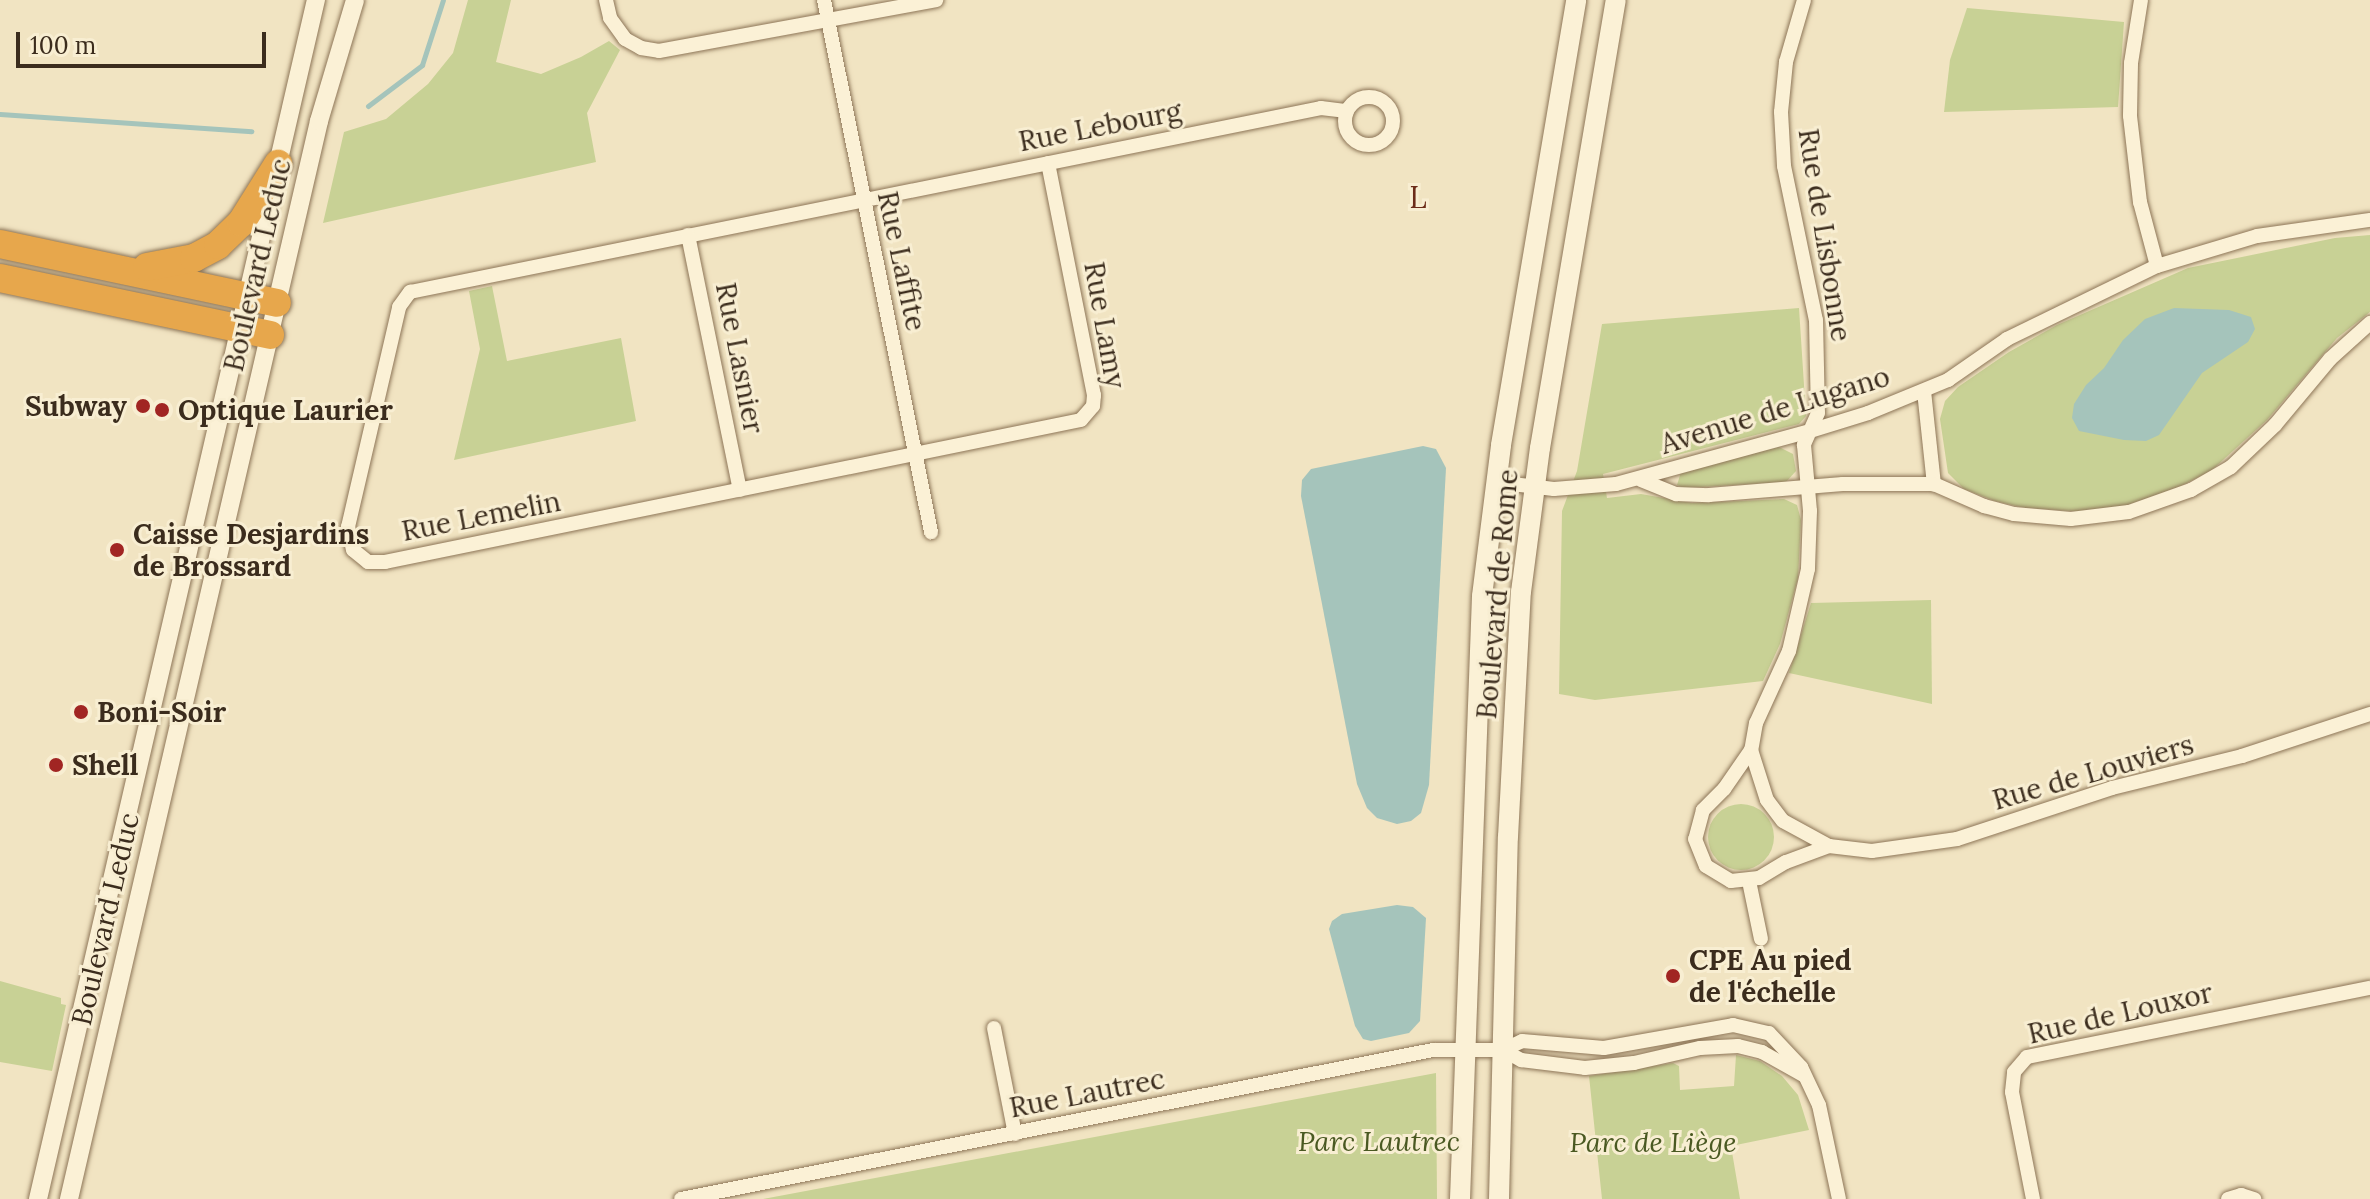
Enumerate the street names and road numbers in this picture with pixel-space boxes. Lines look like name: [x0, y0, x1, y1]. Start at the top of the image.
street label: Rue Lebourg: [1016, 94, 1184, 158]
street label: Rue de Lisbonne: [1792, 126, 1858, 344]
street label: Boulevard Leduc: [216, 155, 298, 375]
street label: Rue Laffite: [871, 188, 933, 334]
street label: Rue Lamy: [1077, 259, 1133, 391]
street label: Rue Lasnier: [709, 280, 771, 436]
street label: Avenue de Lugano: [1656, 359, 1894, 461]
street label: Boulevard de Rome: [1469, 468, 1525, 720]
street label: Rue Lemelin: [399, 484, 563, 548]
street label: Rue de Louviers: [1989, 727, 2197, 817]
street label: Boulevard Leduc: [64, 809, 146, 1029]
street label: Rue de Louxor: [2024, 975, 2216, 1051]
street label: Rue Lautrec: [1007, 1061, 1167, 1125]

